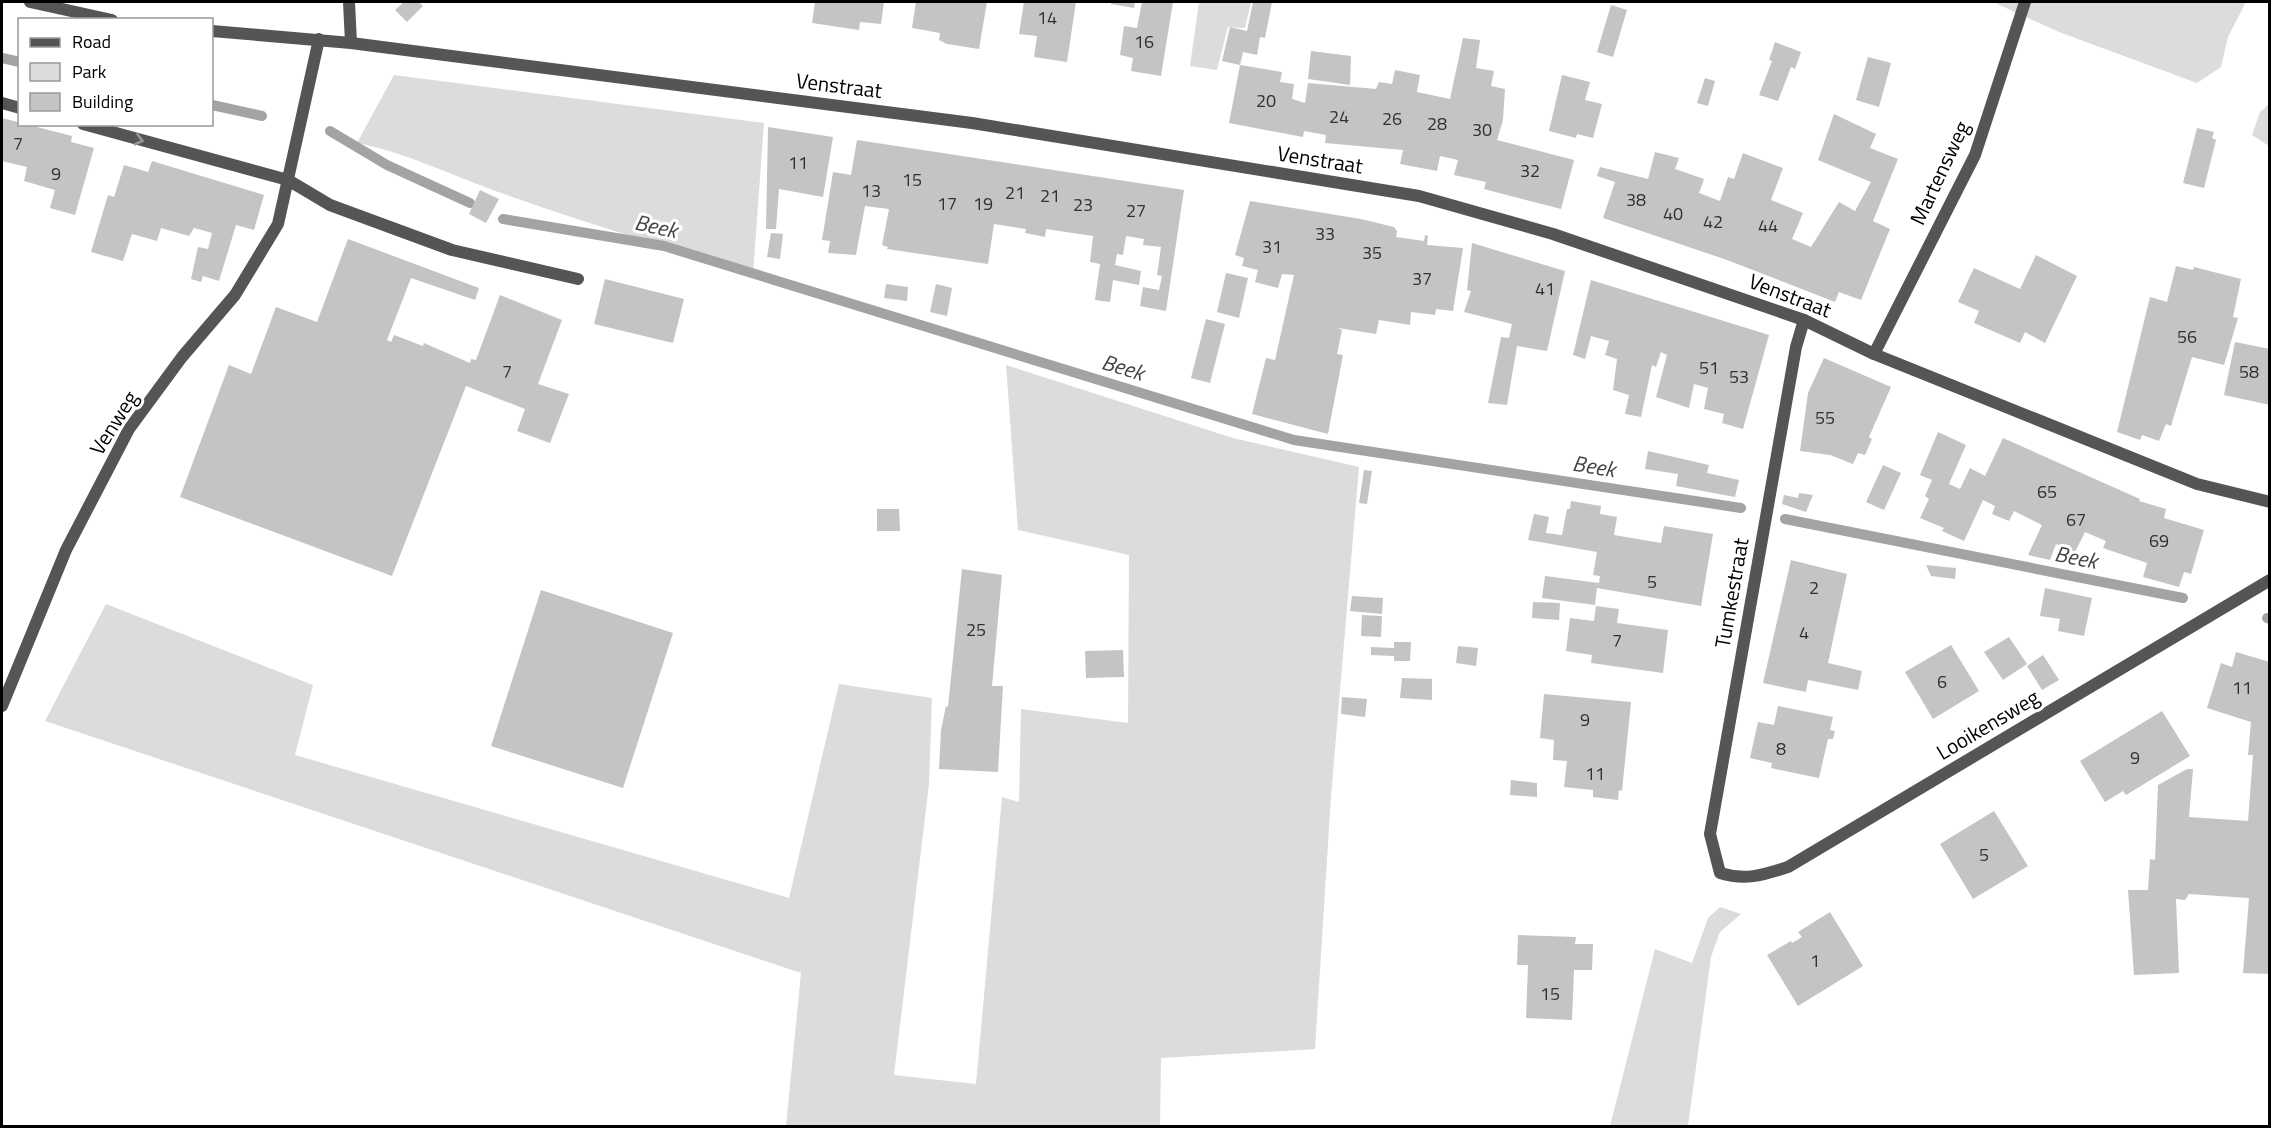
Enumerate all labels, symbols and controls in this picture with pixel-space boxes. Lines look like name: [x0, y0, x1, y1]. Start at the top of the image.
house number: 14: [1037, 4, 1057, 31]
legend: [18, 18, 213, 126]
text: Road: [72, 28, 111, 55]
house number: 16: [1134, 28, 1154, 55]
text: Park: [72, 58, 107, 85]
street label: Venstraat: [794, 64, 884, 106]
house number: 20: [1256, 87, 1276, 114]
text: Building: [72, 88, 133, 115]
house number: 24: [1329, 103, 1349, 130]
house number: 26: [1382, 105, 1402, 132]
house number: 28: [1427, 110, 1447, 137]
street label: Martensweg: [1901, 115, 1977, 230]
house number: 30: [1472, 116, 1492, 143]
house number: 7: [13, 130, 23, 157]
one-way arrow: [134, 132, 144, 145]
street label: Venstraat: [1275, 136, 1366, 182]
house number: 11: [788, 149, 808, 176]
house number: 32: [1520, 157, 1540, 184]
house number: 9: [51, 160, 61, 187]
house number: 15: [902, 166, 922, 193]
house number: 13: [861, 177, 881, 204]
house number: 21: [1005, 179, 1025, 206]
house number: 21: [1040, 182, 1060, 209]
house number: 38: [1626, 186, 1646, 213]
house number: 17: [937, 190, 957, 217]
house number: 19: [973, 190, 993, 217]
house number: 23: [1073, 191, 1093, 218]
house number: 27: [1126, 197, 1146, 224]
house number: 40: [1663, 200, 1683, 227]
water label: Beek: [632, 205, 683, 248]
house number: 42: [1703, 208, 1723, 235]
house number: 44: [1758, 212, 1778, 239]
house number: 33: [1315, 220, 1335, 247]
house number: 31: [1262, 233, 1282, 260]
house number: 35: [1362, 239, 1382, 266]
house number: 37: [1412, 265, 1432, 292]
street label: Venstraat: [1744, 265, 1837, 326]
house number: 41: [1535, 275, 1555, 302]
house number: 56: [2177, 323, 2197, 350]
water label: Beek: [1098, 344, 1151, 390]
house number: 51: [1699, 354, 1719, 381]
house number: 7: [502, 358, 512, 385]
house number: 58: [2239, 358, 2259, 385]
house number: 53: [1729, 363, 1749, 390]
street label: Venweg: [81, 384, 146, 461]
house number: 55: [1815, 404, 1835, 431]
water label: Beek: [1570, 446, 1620, 486]
house number: 65: [2037, 478, 2057, 505]
house number: 67: [2066, 506, 2086, 533]
house number: 69: [2149, 527, 2169, 554]
street label: Tumkestraat: [1706, 535, 1757, 650]
water label: Beek: [2052, 536, 2102, 578]
house number: 5: [1647, 568, 1657, 595]
house number: 2: [1809, 574, 1819, 601]
house number: 25: [966, 616, 986, 643]
house number: 4: [1799, 619, 1809, 646]
house number: 7: [1612, 627, 1622, 654]
house number: 6: [1937, 668, 1947, 695]
house number: 11: [2232, 674, 2252, 701]
street label: Looikensweg: [1930, 681, 2045, 768]
house number: 9: [1580, 706, 1590, 733]
house number: 8: [1776, 735, 1786, 762]
house number: 9: [2130, 744, 2140, 771]
house number: 11: [1585, 760, 1605, 787]
house number: 5: [1979, 841, 1989, 868]
house number: 1: [1810, 947, 1820, 974]
house number: 15: [1540, 980, 1560, 1007]

